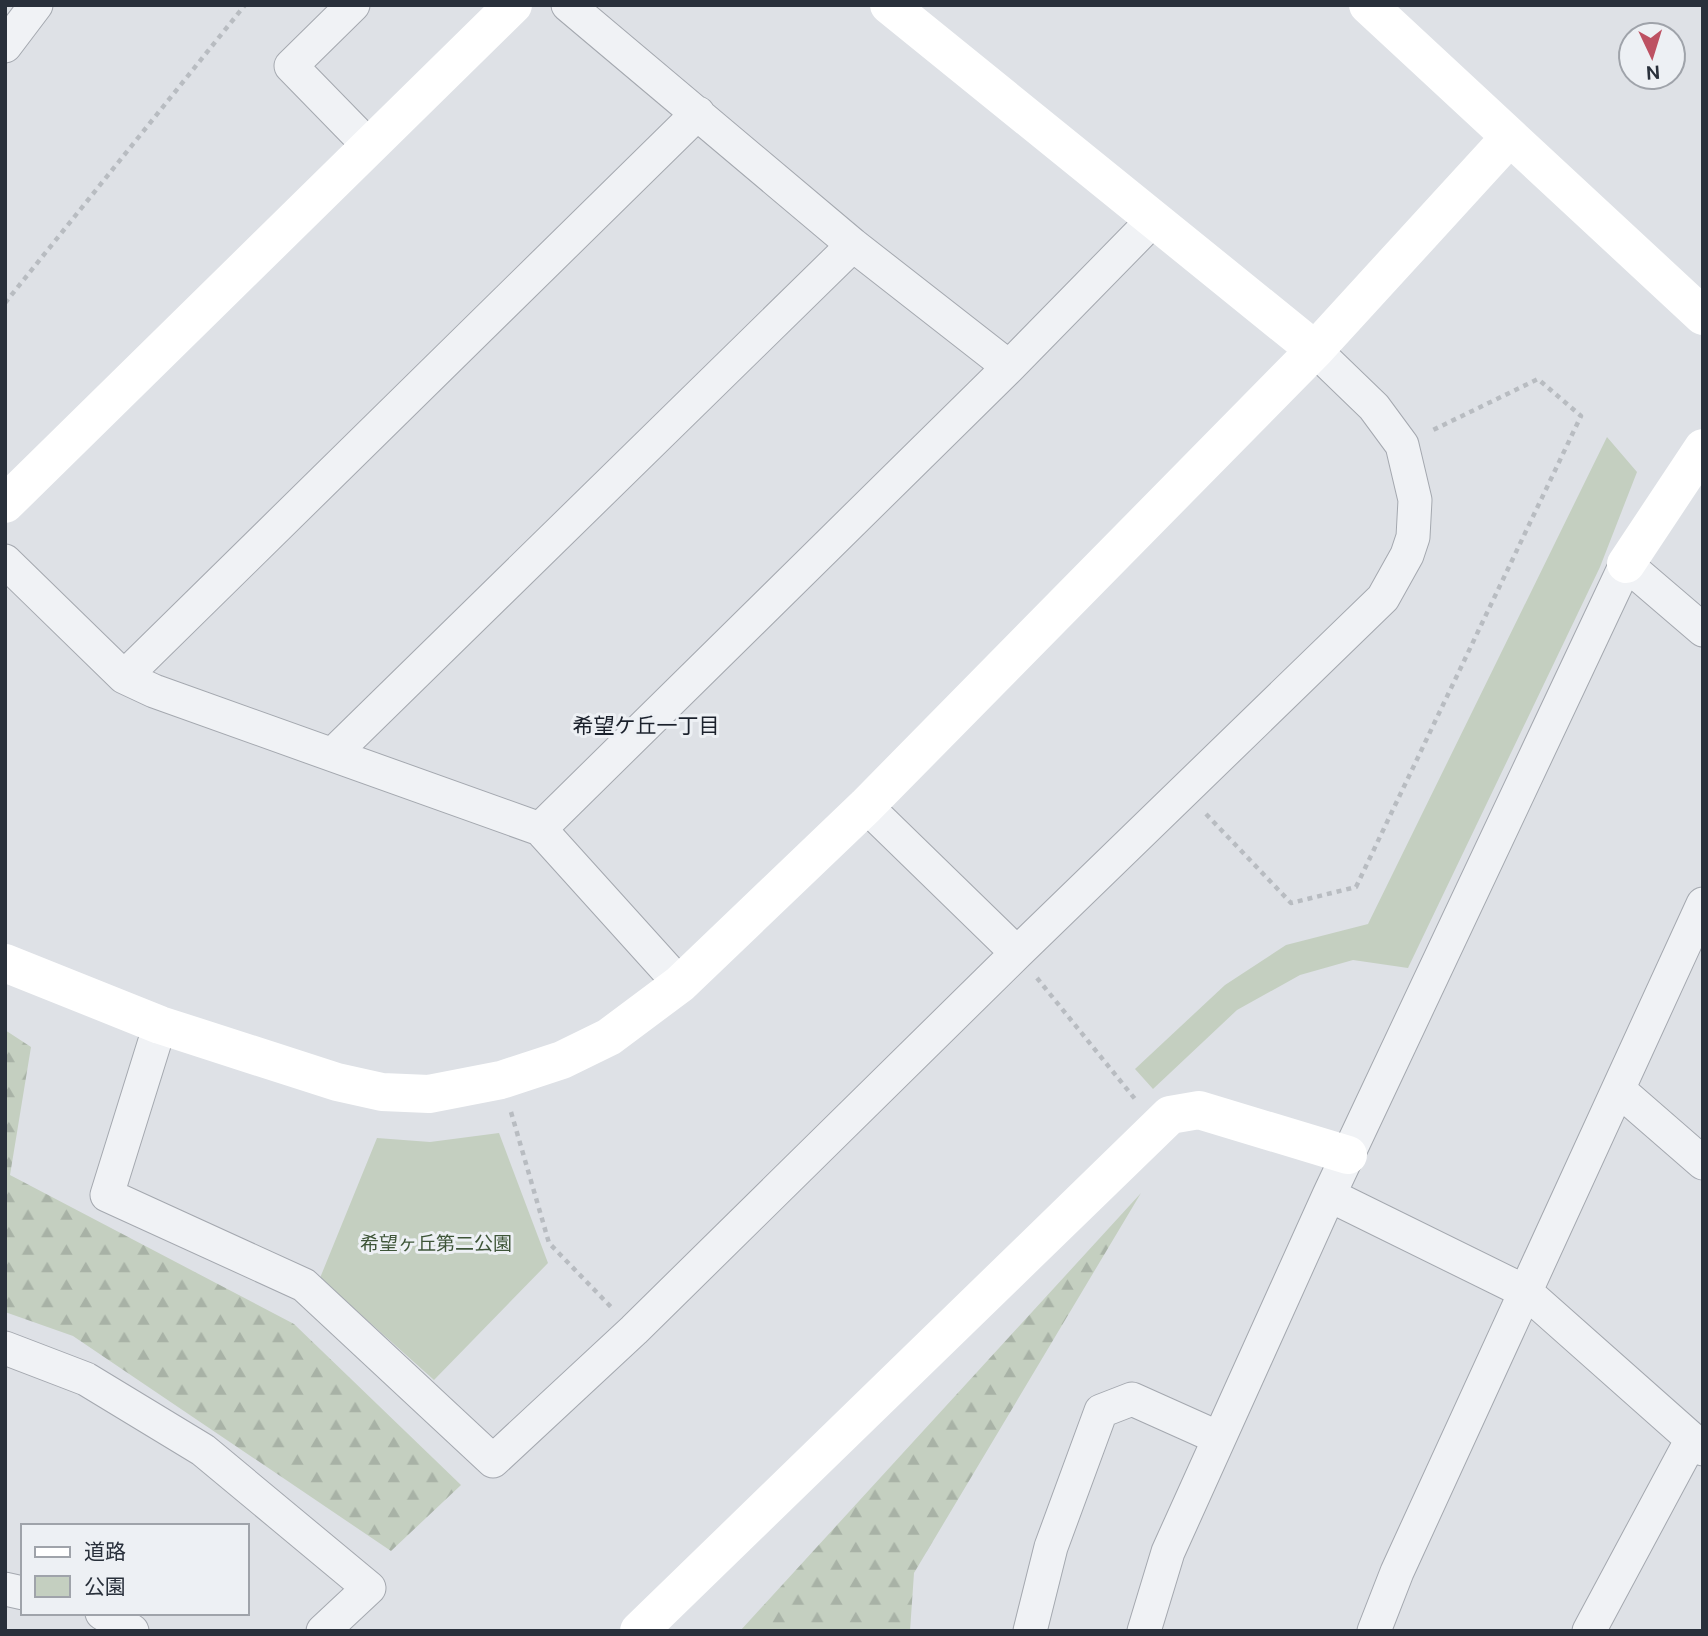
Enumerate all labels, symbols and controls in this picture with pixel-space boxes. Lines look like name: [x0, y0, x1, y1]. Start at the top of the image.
north arrow: [1617, 21, 1687, 91]
text: N: [1645, 60, 1661, 85]
district label: 希望ケ丘一丁目: [573, 712, 720, 740]
park label: 希望ヶ丘第二公園: [360, 1231, 512, 1256]
legend: [21, 1524, 248, 1615]
text: 道路: [84, 1538, 126, 1566]
text: 公園: [84, 1573, 126, 1601]

